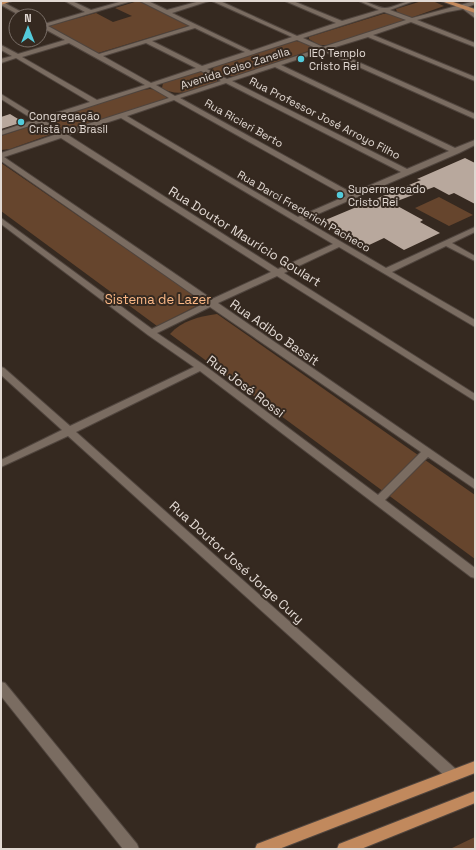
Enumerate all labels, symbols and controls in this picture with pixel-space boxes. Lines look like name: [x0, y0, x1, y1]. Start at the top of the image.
north arrow: [8, 8, 48, 48]
text: N: [24, 11, 32, 25]
street label: Avenida Celso Zanella: [179, 44, 292, 92]
place label: IEQ Templo Cristo Rei: [309, 46, 366, 73]
marker: IEQ Templo Cristo Rei: [296, 54, 306, 64]
street label: Rua Professor José Arroyo Filho: [247, 74, 403, 162]
street label: Rua Ricieri Berto: [202, 96, 286, 150]
place label: Congregação Cristã no Brasil: [29, 109, 108, 136]
marker: Congregação Cristã no Brasil: [16, 117, 26, 127]
street label: Rua Darci Frederich Pacheco: [235, 167, 373, 255]
street label: Rua Doutor Maurício Goulart: [165, 182, 324, 290]
place label: Supermercado Cristo Rei: [348, 182, 426, 209]
marker: Supermercado Cristo Rei: [335, 190, 345, 200]
park label: Sistema de Lazer: [105, 291, 211, 308]
street label: Rua Adibo Bassit: [227, 295, 323, 370]
street label: Rua José Rossi: [203, 352, 288, 421]
street label: Rua Doutor José Jorge Cury: [166, 497, 308, 627]

